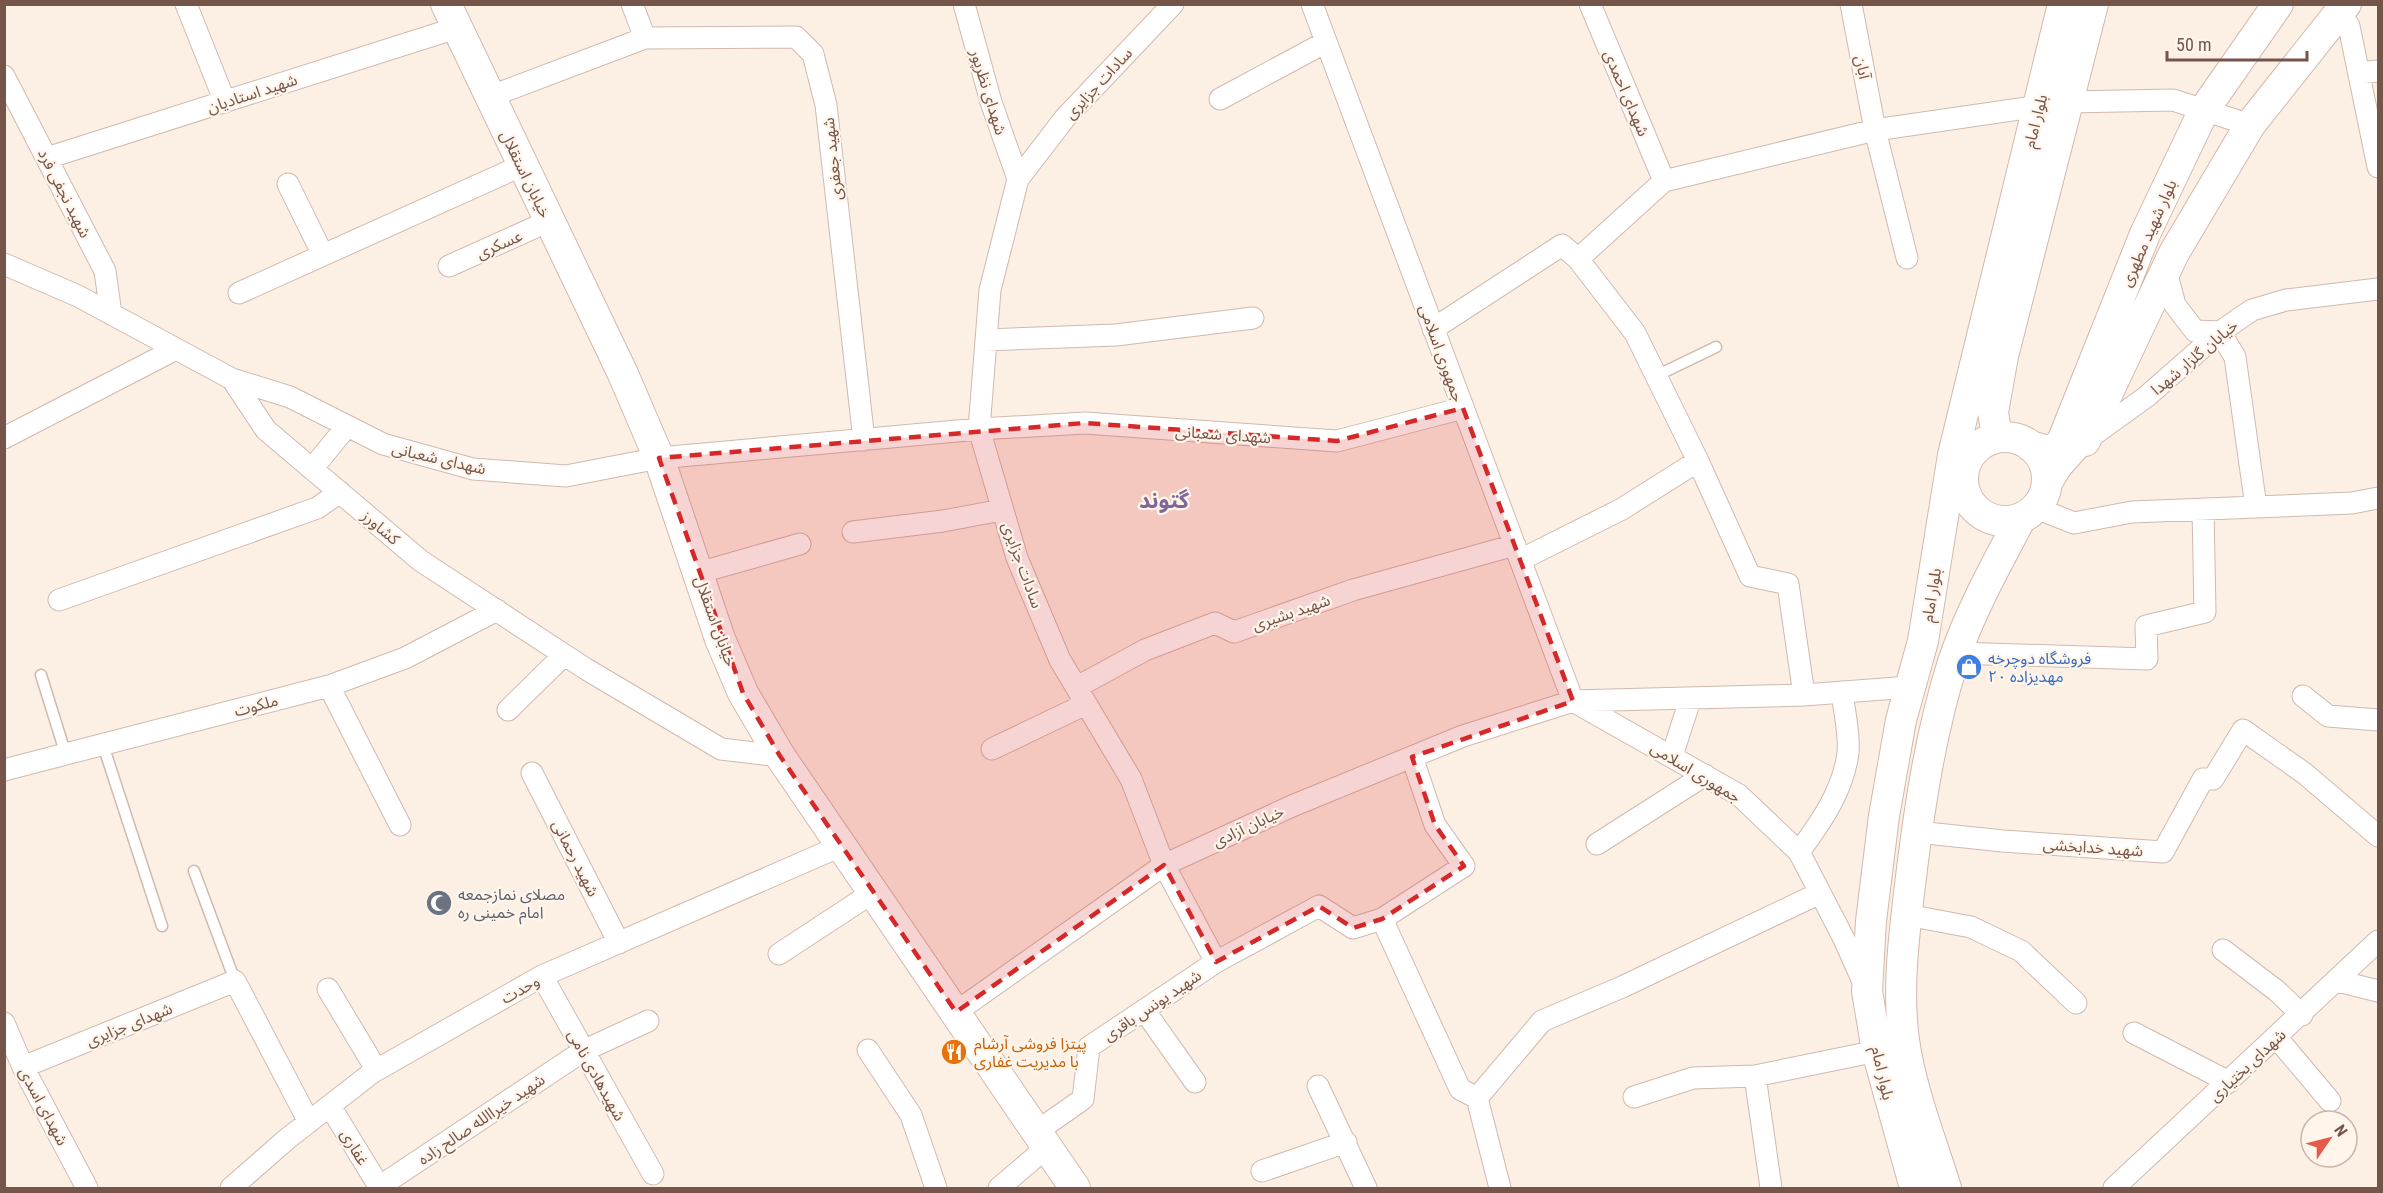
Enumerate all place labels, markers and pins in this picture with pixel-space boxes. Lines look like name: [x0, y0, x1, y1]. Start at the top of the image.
place label: فروشگاه دوچرخه ۲۰ مهدیزاده: [1988, 649, 2091, 686]
shop icon: فروشگاه دوچرخه ۲۰ مهدیزاده: [1954, 652, 1984, 682]
place label: مصلای نمازجمعه امام خمینی ره: [458, 885, 565, 925]
mosque icon: مصلای نمازجمعه امام خمینی ره: [424, 888, 454, 918]
place label: پیتزا فروشی آرشام با مدیریت غفاری: [974, 1034, 1087, 1071]
restaurant icon: پیتزا فروشی آرشام با مدیریت غفاری: [939, 1037, 969, 1067]

